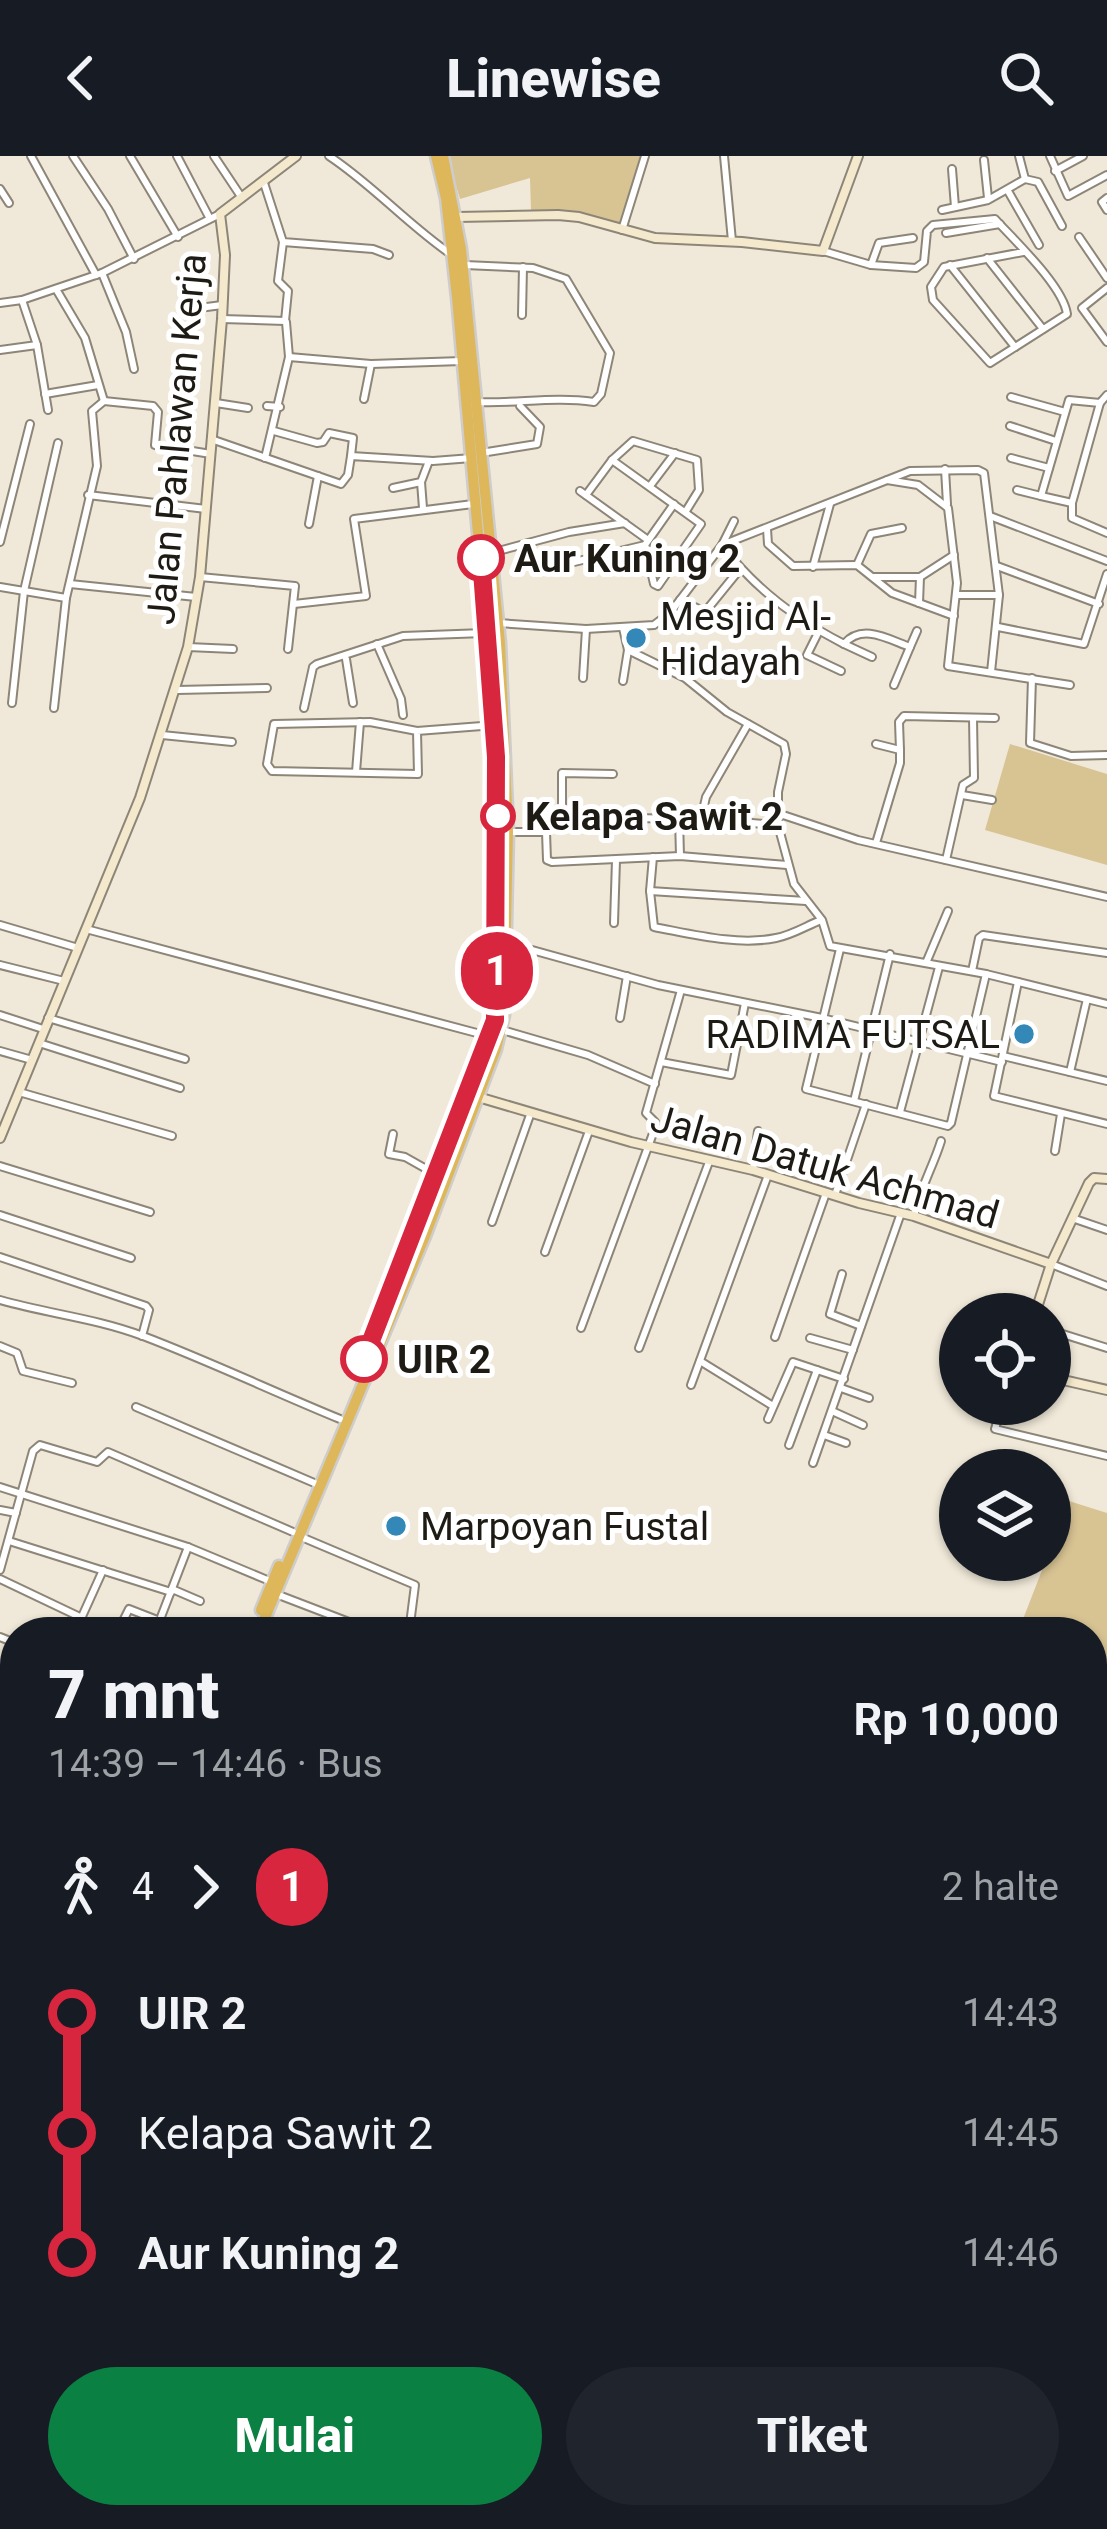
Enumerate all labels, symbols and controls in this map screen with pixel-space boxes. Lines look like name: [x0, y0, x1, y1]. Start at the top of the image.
icon: back: [48, 45, 114, 111]
icon: search: [993, 45, 1059, 111]
text: Linewise: [446, 47, 661, 110]
street label: Jalan Pahlawan Kerja: [138, 252, 216, 627]
marker: Aur Kuning 2: [459, 536, 503, 580]
place label: Aur Kuning 2: [514, 536, 740, 582]
place label: Mesjid Al- Hidayah: [660, 594, 831, 685]
marker: Mesjid Al- Hidayah: [623, 625, 649, 651]
place label: Kelapa Sawit 2: [525, 794, 783, 840]
marker: Kelapa Sawit 2: [482, 800, 514, 832]
line badge: 1: [458, 932, 536, 1010]
text: 1: [485, 946, 509, 995]
place label: RADIMA FUTSAL: [705, 1012, 1000, 1058]
marker: RADIMA FUTSAL: [1011, 1021, 1037, 1047]
street label: Jalan Datuk Achmad: [645, 1095, 1004, 1239]
map controls: [939, 1293, 1071, 1581]
button: locate: [939, 1293, 1071, 1425]
marker: UIR 2: [342, 1337, 386, 1381]
place label: UIR 2: [397, 1337, 491, 1383]
button: layers: [939, 1449, 1071, 1581]
place label: Marpoyan Fustal: [420, 1504, 709, 1550]
marker: Marpoyan Fustal: [383, 1513, 409, 1539]
text: 7 mnt: [48, 1657, 219, 1734]
text: Rp 10,000: [854, 1693, 1059, 1746]
text: 14:39 – 14:46 · Bus: [48, 1741, 383, 1787]
icon: walk: [48, 1854, 114, 1920]
icon: forward: [172, 1854, 238, 1920]
text: 1: [280, 1862, 304, 1911]
text: 4: [132, 1864, 154, 1910]
text: 2 halte: [942, 1864, 1059, 1910]
text: UIR 2: [138, 1987, 247, 2040]
text: 14:43: [962, 1990, 1059, 2036]
text: Kelapa Sawit 2: [138, 2107, 433, 2160]
text: 14:45: [962, 2110, 1059, 2156]
text: Aur Kuning 2: [138, 2227, 399, 2280]
text: 14:46: [962, 2230, 1059, 2276]
button: Mulai: [48, 2367, 542, 2505]
button: Tiket: [566, 2367, 1059, 2505]

